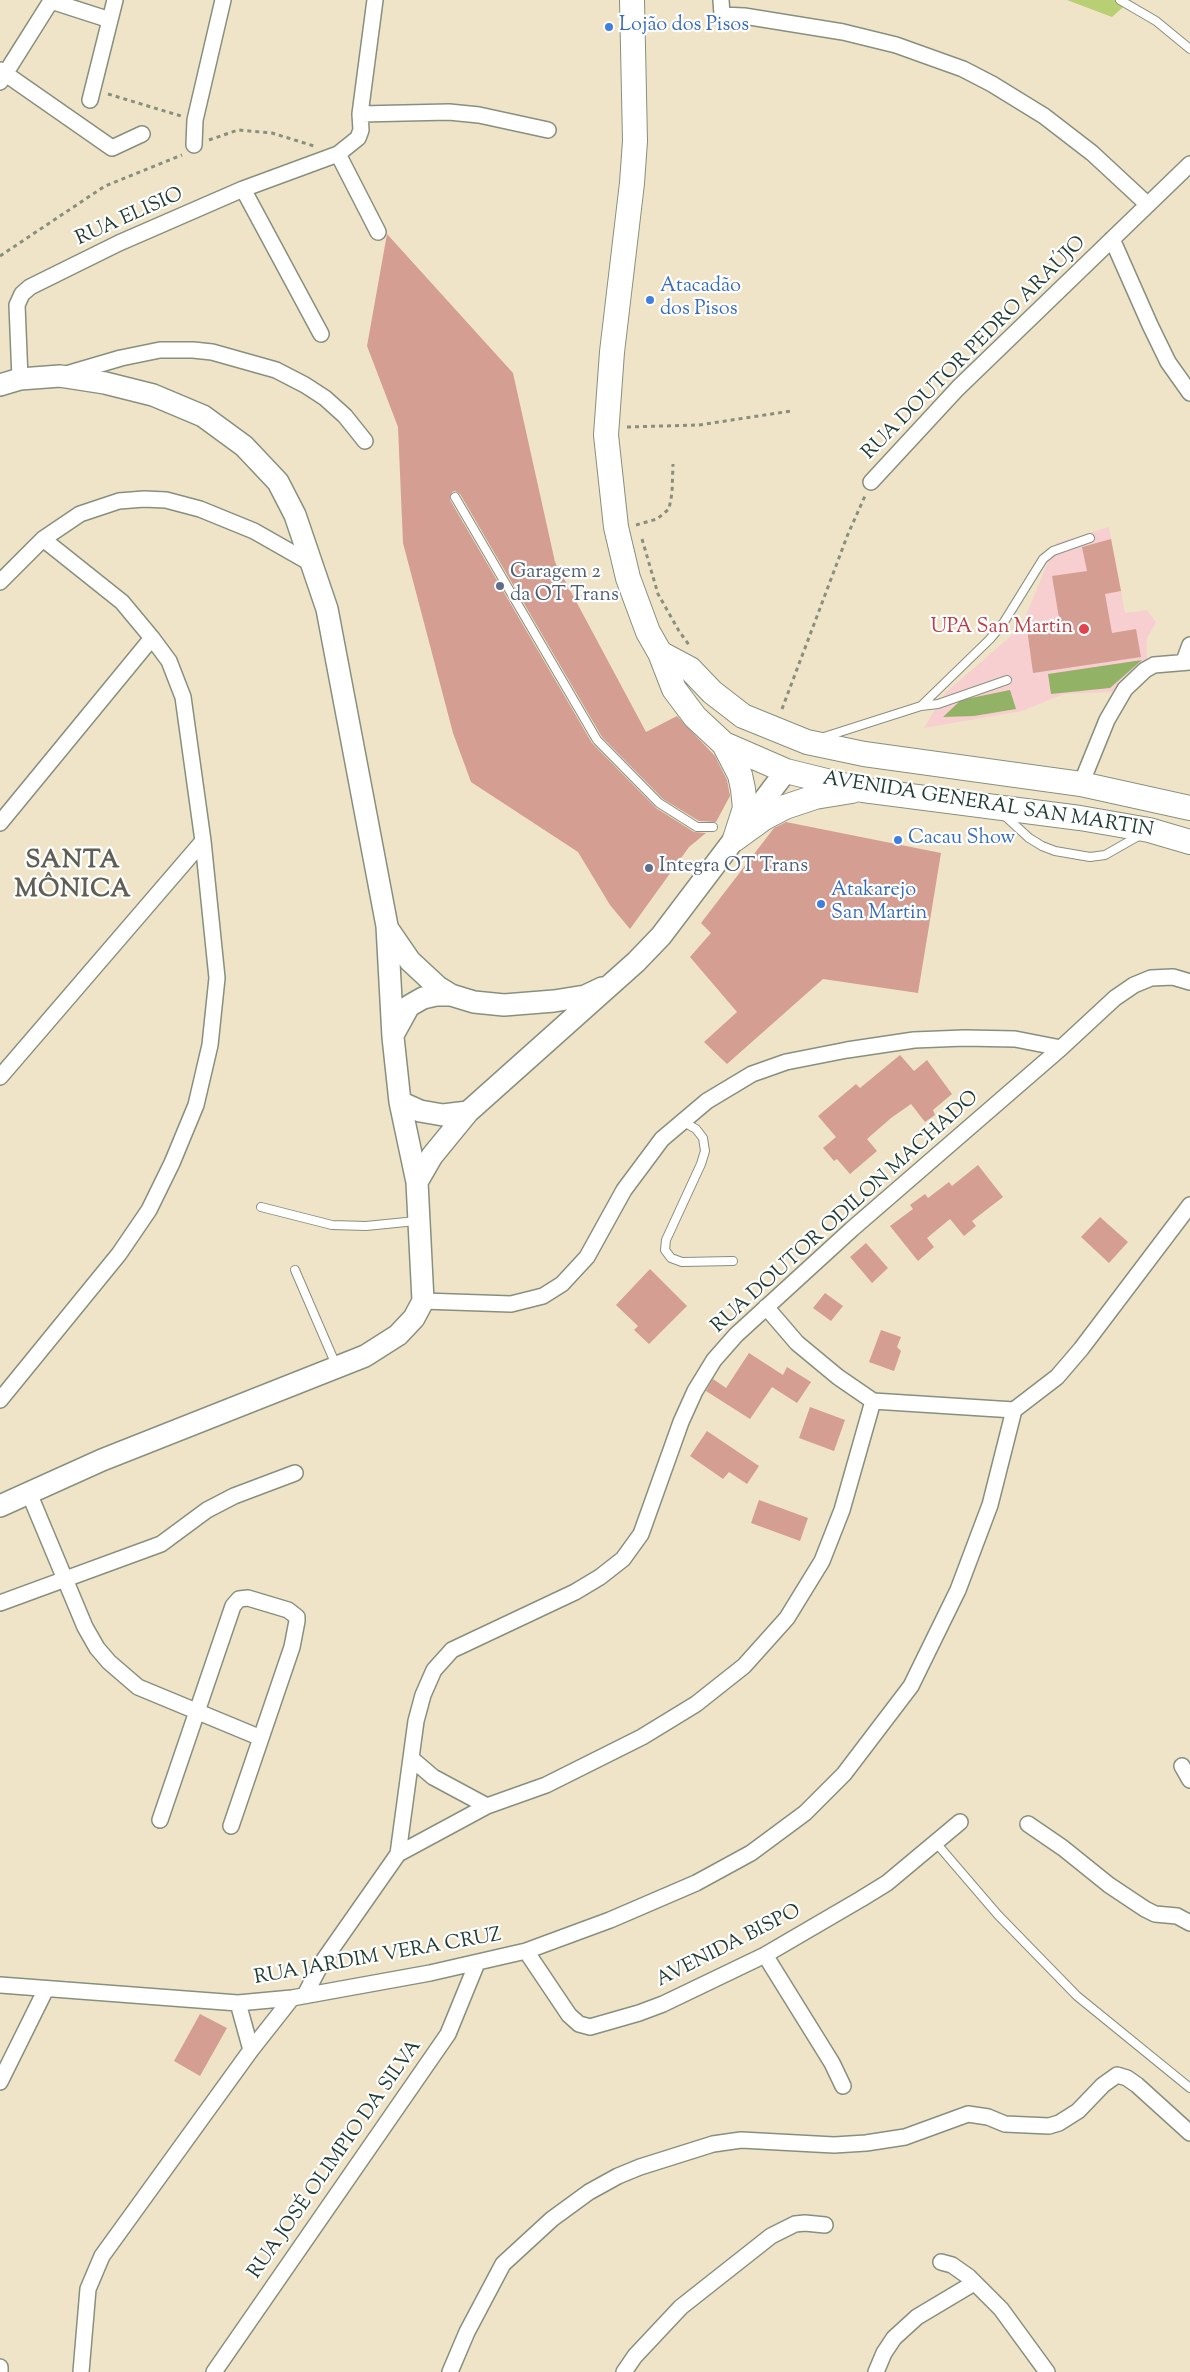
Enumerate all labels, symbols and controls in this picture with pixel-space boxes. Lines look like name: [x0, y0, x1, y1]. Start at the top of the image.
place label: Lojão dos Pisos: [619, 15, 749, 39]
marker: Lojão dos Pisos: [603, 21, 615, 33]
street label: RUA ELISIO: [73, 184, 187, 252]
street label: RUA DOUTOR PEDRO ARAÚJO: [858, 232, 1092, 466]
place label: Atacadão dos Pisos: [660, 276, 741, 323]
marker: Atacadão dos Pisos: [644, 294, 656, 306]
place label: Garagem 2 da OT Trans: [510, 562, 619, 609]
marker: Garagem 2 da OT Trans: [494, 580, 506, 592]
place label: UPA San Martin: [930, 617, 1073, 641]
marker: UPA San Martin: [1077, 622, 1091, 636]
street label: AVENIDA GENERAL SAN MARTIN: [821, 768, 1155, 844]
place label: Cacau Show: [908, 828, 1015, 852]
marker: Cacau Show: [892, 834, 904, 846]
district label: SANTA MÔNICA: [14, 848, 132, 907]
place label: Integra OT Trans: [659, 856, 808, 880]
marker: Integra OT Trans: [643, 862, 655, 874]
place label: Atakarejo San Martin: [831, 880, 927, 927]
marker: Atakarejo San Martin: [815, 898, 827, 910]
street label: RUA DOUTOR ODILON MACHADO: [708, 1087, 984, 1339]
street label: AVENIDA BISPO: [653, 1900, 805, 1994]
street label: RUA JARDIM VERA CRUZ: [253, 1924, 503, 1992]
street label: RUA JOSÉ OLIMPIO DA SILVA: [244, 2036, 428, 2284]

